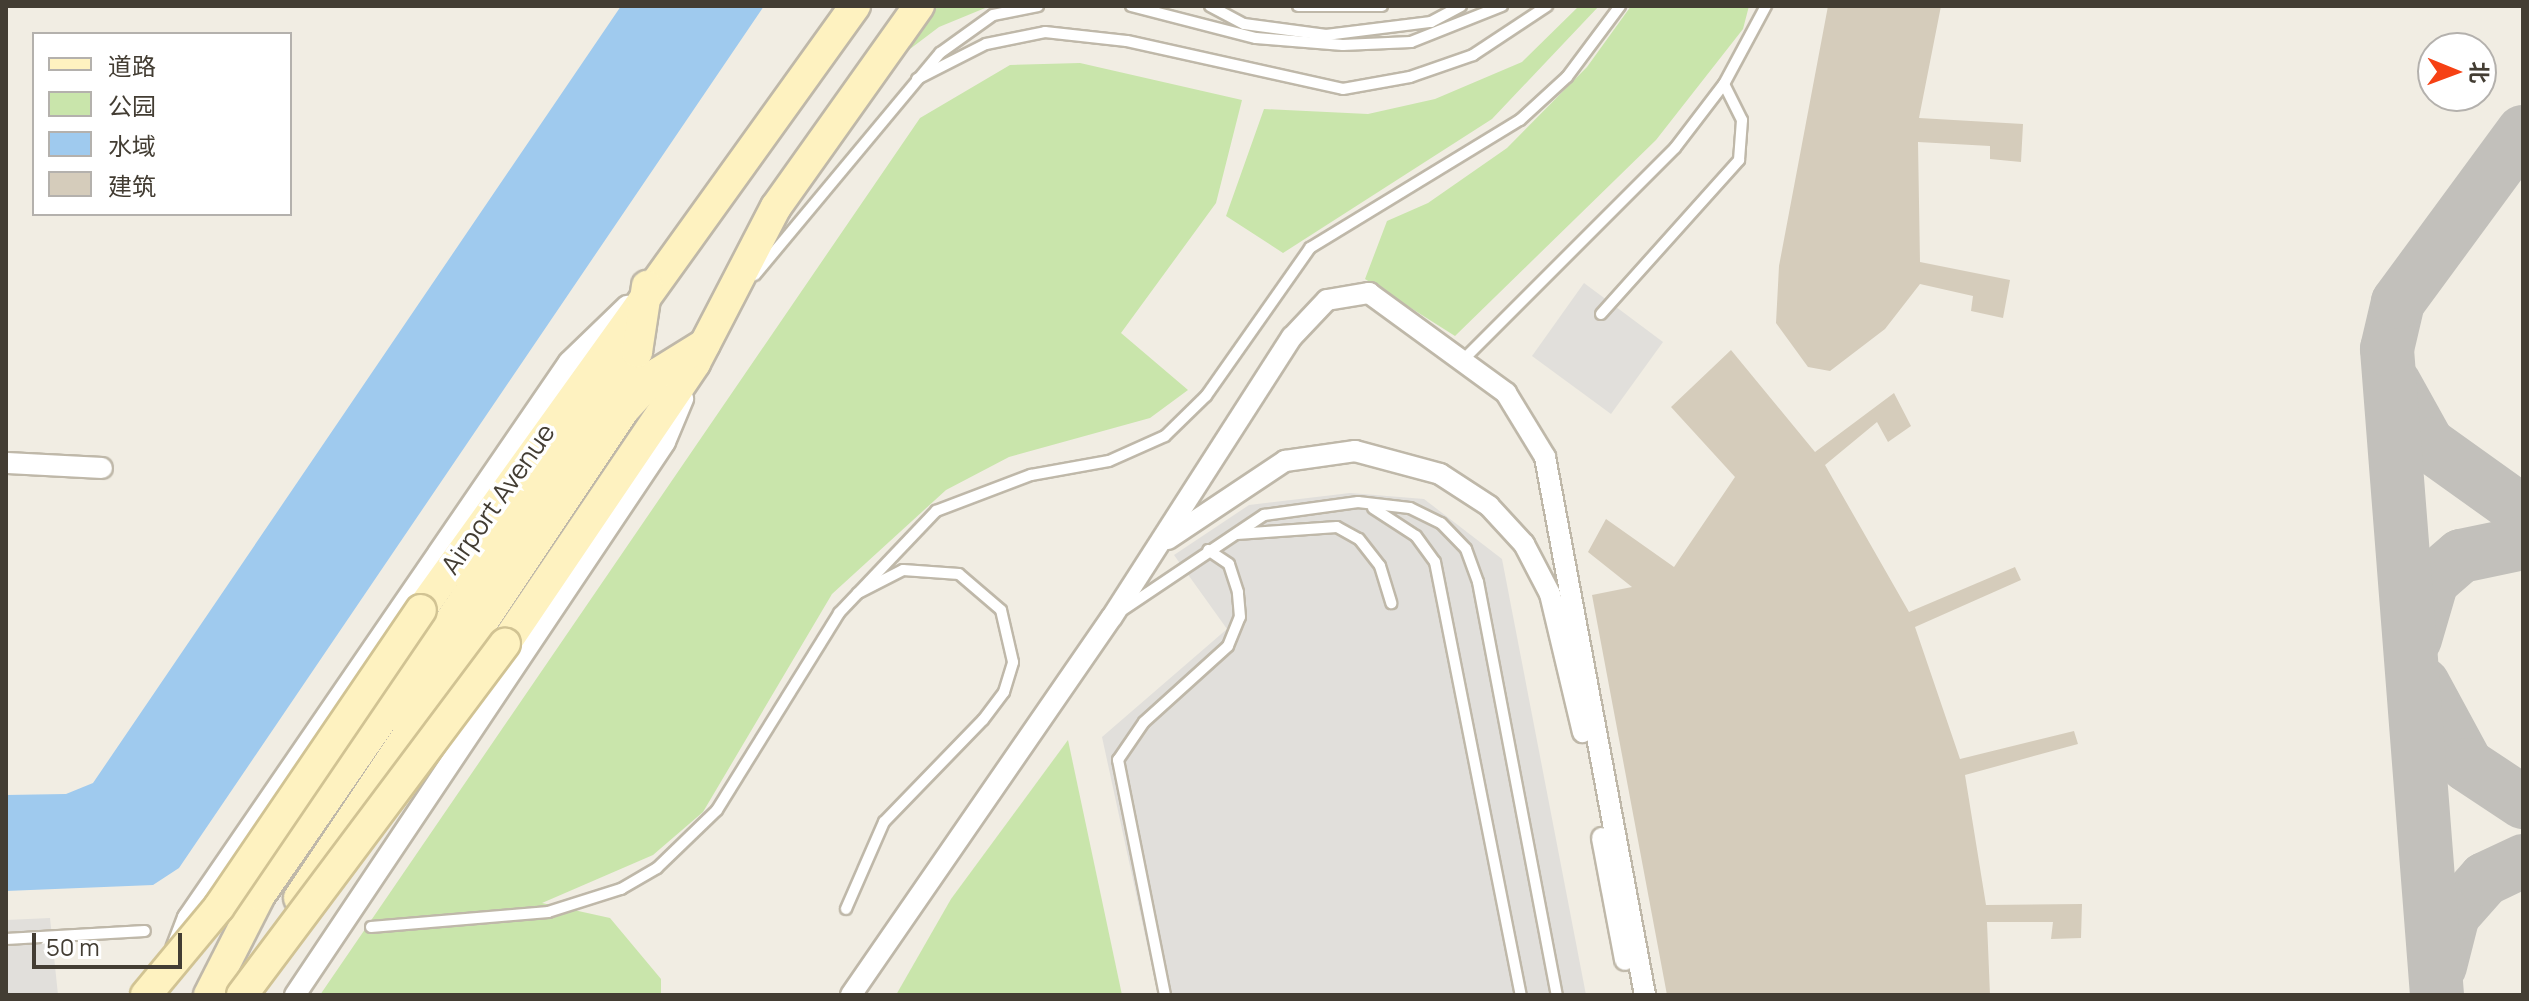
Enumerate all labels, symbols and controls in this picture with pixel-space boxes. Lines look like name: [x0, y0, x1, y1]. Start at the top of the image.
legend: [32, 32, 292, 216]
north arrow: [2417, 32, 2497, 112]
text: 道路: [108, 49, 156, 82]
text: 北: [2464, 61, 2494, 84]
text: 公园: [108, 89, 156, 122]
text: 水域: [108, 129, 156, 162]
text: 建筑: [108, 169, 156, 202]
street label: Airport Avenue: [435, 418, 561, 580]
scale bar: [36, 917, 186, 967]
text: 50 m: [46, 930, 100, 963]

